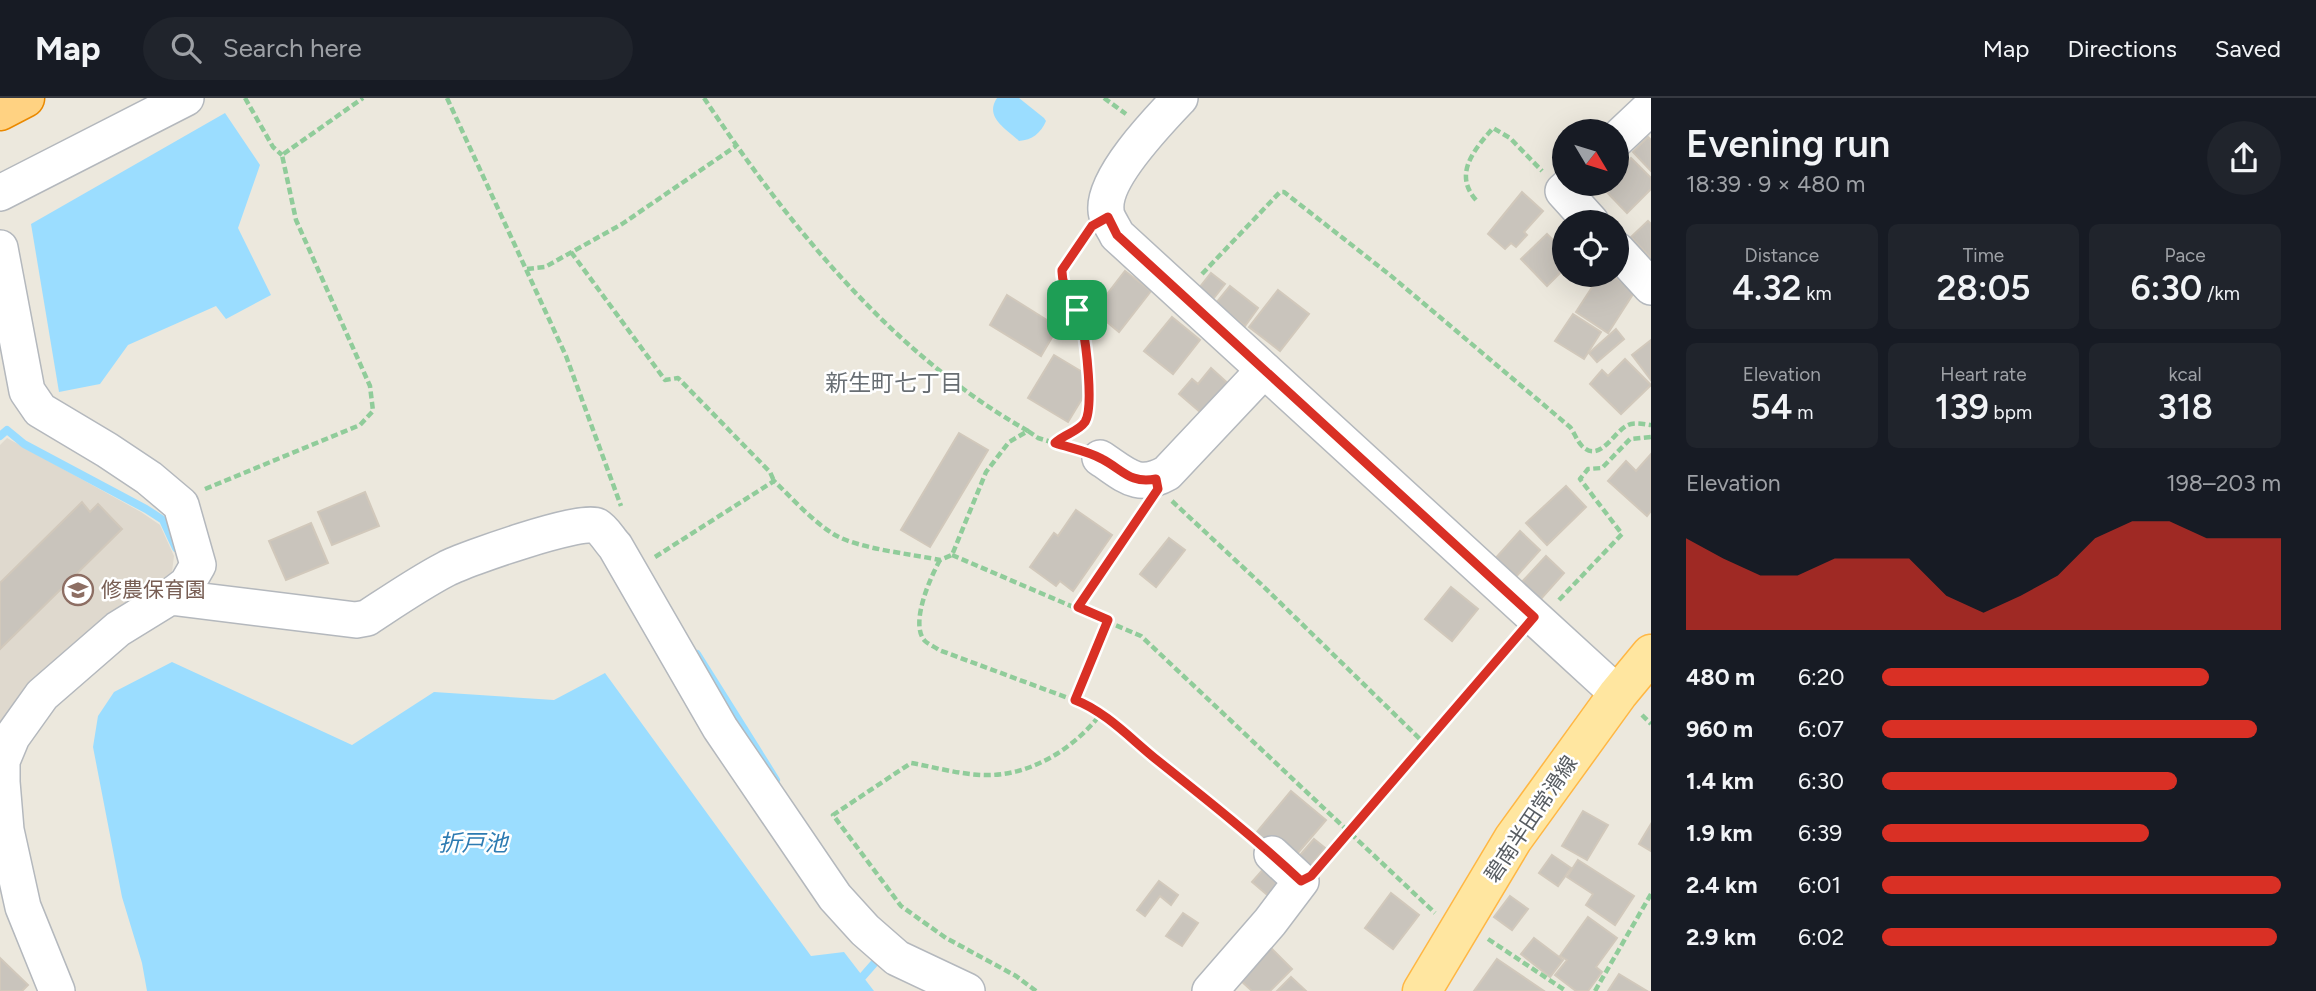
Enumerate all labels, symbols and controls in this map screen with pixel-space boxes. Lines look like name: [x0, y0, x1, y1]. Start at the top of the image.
search box: [143, 17, 633, 80]
text: Map: [35, 29, 101, 68]
icon: search: [167, 29, 205, 67]
text: Search here: [223, 32, 362, 64]
text: Map: [1983, 34, 2029, 63]
text: Directions: [2067, 34, 2177, 63]
text: Saved: [2215, 34, 2281, 63]
north arrow: [1552, 119, 1629, 196]
map controls: [1552, 119, 1629, 287]
text: Evening run: [1686, 121, 1890, 167]
button: share: [2207, 121, 2281, 195]
text: 18:39 · 9 × 480 m: [1686, 170, 1865, 198]
button: locate: [1552, 210, 1629, 287]
text: Distance: [1745, 244, 1819, 267]
text: Time: [1963, 244, 2004, 267]
text: Pace: [2165, 244, 2206, 267]
text: 4.32: [1732, 267, 1801, 309]
text: 28:05: [1936, 267, 2031, 309]
text: 6:30: [2131, 267, 2202, 309]
pin: [1047, 280, 1107, 340]
text: km: [1801, 282, 1832, 305]
text: /km: [2202, 282, 2240, 305]
icon: arrive: [1058, 291, 1096, 329]
text: Elevation: [1743, 363, 1821, 386]
text: Heart rate: [1940, 363, 2027, 386]
text: kcal: [2169, 363, 2202, 386]
district label: 新生町七丁目: [825, 369, 963, 397]
text: 54: [1750, 386, 1793, 428]
text: 139: [1935, 386, 1989, 428]
text: 318: [2157, 386, 2213, 428]
text: m: [1793, 401, 1813, 424]
text: bpm: [1989, 401, 2032, 424]
text: Elevation: [1686, 469, 1781, 497]
text: 198–203 m: [2166, 469, 2281, 497]
school or university icon: 修農保育園: [61, 573, 95, 607]
place label: 修農保育園: [101, 577, 206, 602]
text: 480 m: [1686, 663, 1755, 691]
text: 6:20: [1798, 663, 1844, 691]
text: 960 m: [1686, 715, 1753, 743]
text: 6:07: [1798, 715, 1844, 743]
street label: 碧南半田常滑線: [1479, 751, 1582, 887]
text: 1.4 km: [1686, 767, 1754, 795]
text: 6:30: [1798, 767, 1844, 795]
text: 1.9 km: [1686, 819, 1753, 847]
text: 6:39: [1798, 819, 1842, 847]
water label: 折戸池: [439, 829, 510, 857]
text: 2.4 km: [1686, 871, 1757, 899]
text: 6:01: [1798, 871, 1841, 899]
text: 2.9 km: [1686, 923, 1756, 951]
text: 6:02: [1798, 923, 1844, 951]

